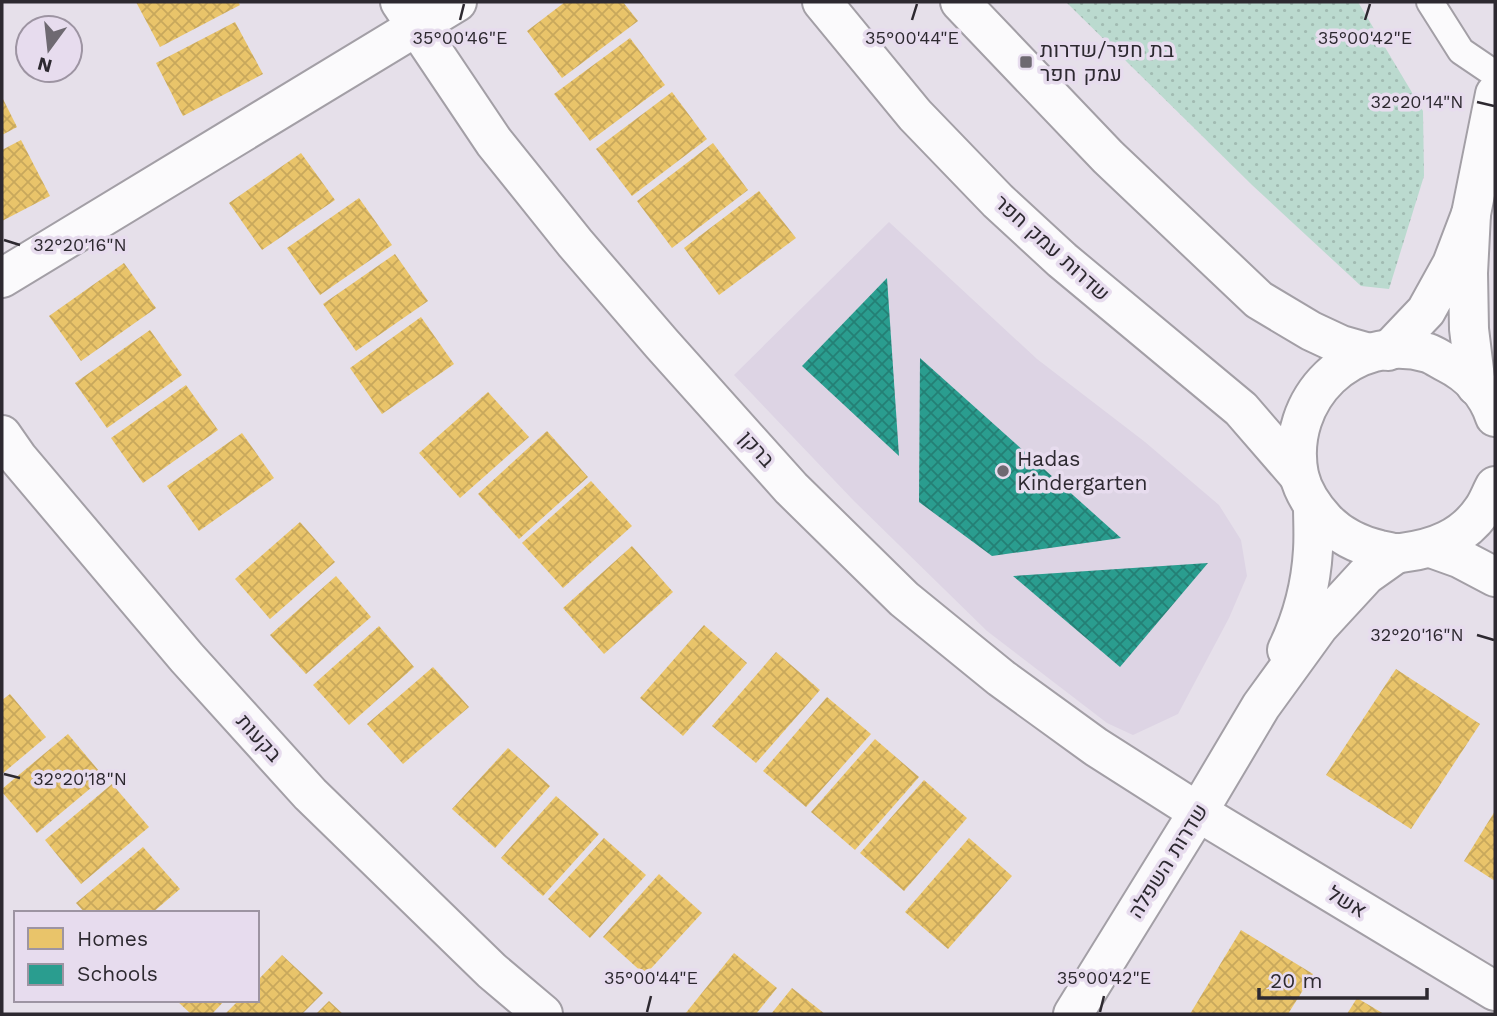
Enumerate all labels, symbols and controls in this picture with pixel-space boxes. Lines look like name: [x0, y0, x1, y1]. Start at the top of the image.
north arrow: [14, 14, 84, 84]
text: 35°00'46"E: [413, 27, 507, 48]
text: 35°00'44"E: [865, 27, 959, 48]
text: 35°00'42"E: [1318, 27, 1412, 48]
place label: בת חפר/שדרות עמק חפר: [1040, 37, 1174, 86]
text: N: [35, 52, 55, 78]
marker: בת חפר/שדרות עמק חפר: [1018, 54, 1034, 70]
text: 32°20'14"N: [1371, 91, 1463, 112]
street label: שדרות עמק חפר: [990, 189, 1115, 306]
text: 32°20'16"N: [33, 234, 127, 255]
street label: ברקן: [735, 425, 780, 472]
place label: Hadas Kindergarten: [1017, 446, 1148, 495]
marker: Hadas Kindergarten: [995, 463, 1011, 479]
text: 32°20'16"N: [1370, 624, 1464, 645]
street label: בקעות: [231, 709, 287, 767]
text: 32°20'18"N: [33, 768, 127, 789]
street label: שדרות השפלה: [1123, 799, 1213, 922]
street label: אשל: [1323, 880, 1371, 923]
legend: [14, 911, 259, 1002]
text: Homes: [77, 926, 148, 951]
scale bar: [1259, 956, 1427, 1000]
text: Schools: [77, 961, 158, 986]
text: 35°00'44"E: [604, 967, 698, 988]
text: 35°00'42"E: [1057, 967, 1151, 988]
text: 20 m: [1270, 968, 1322, 993]

